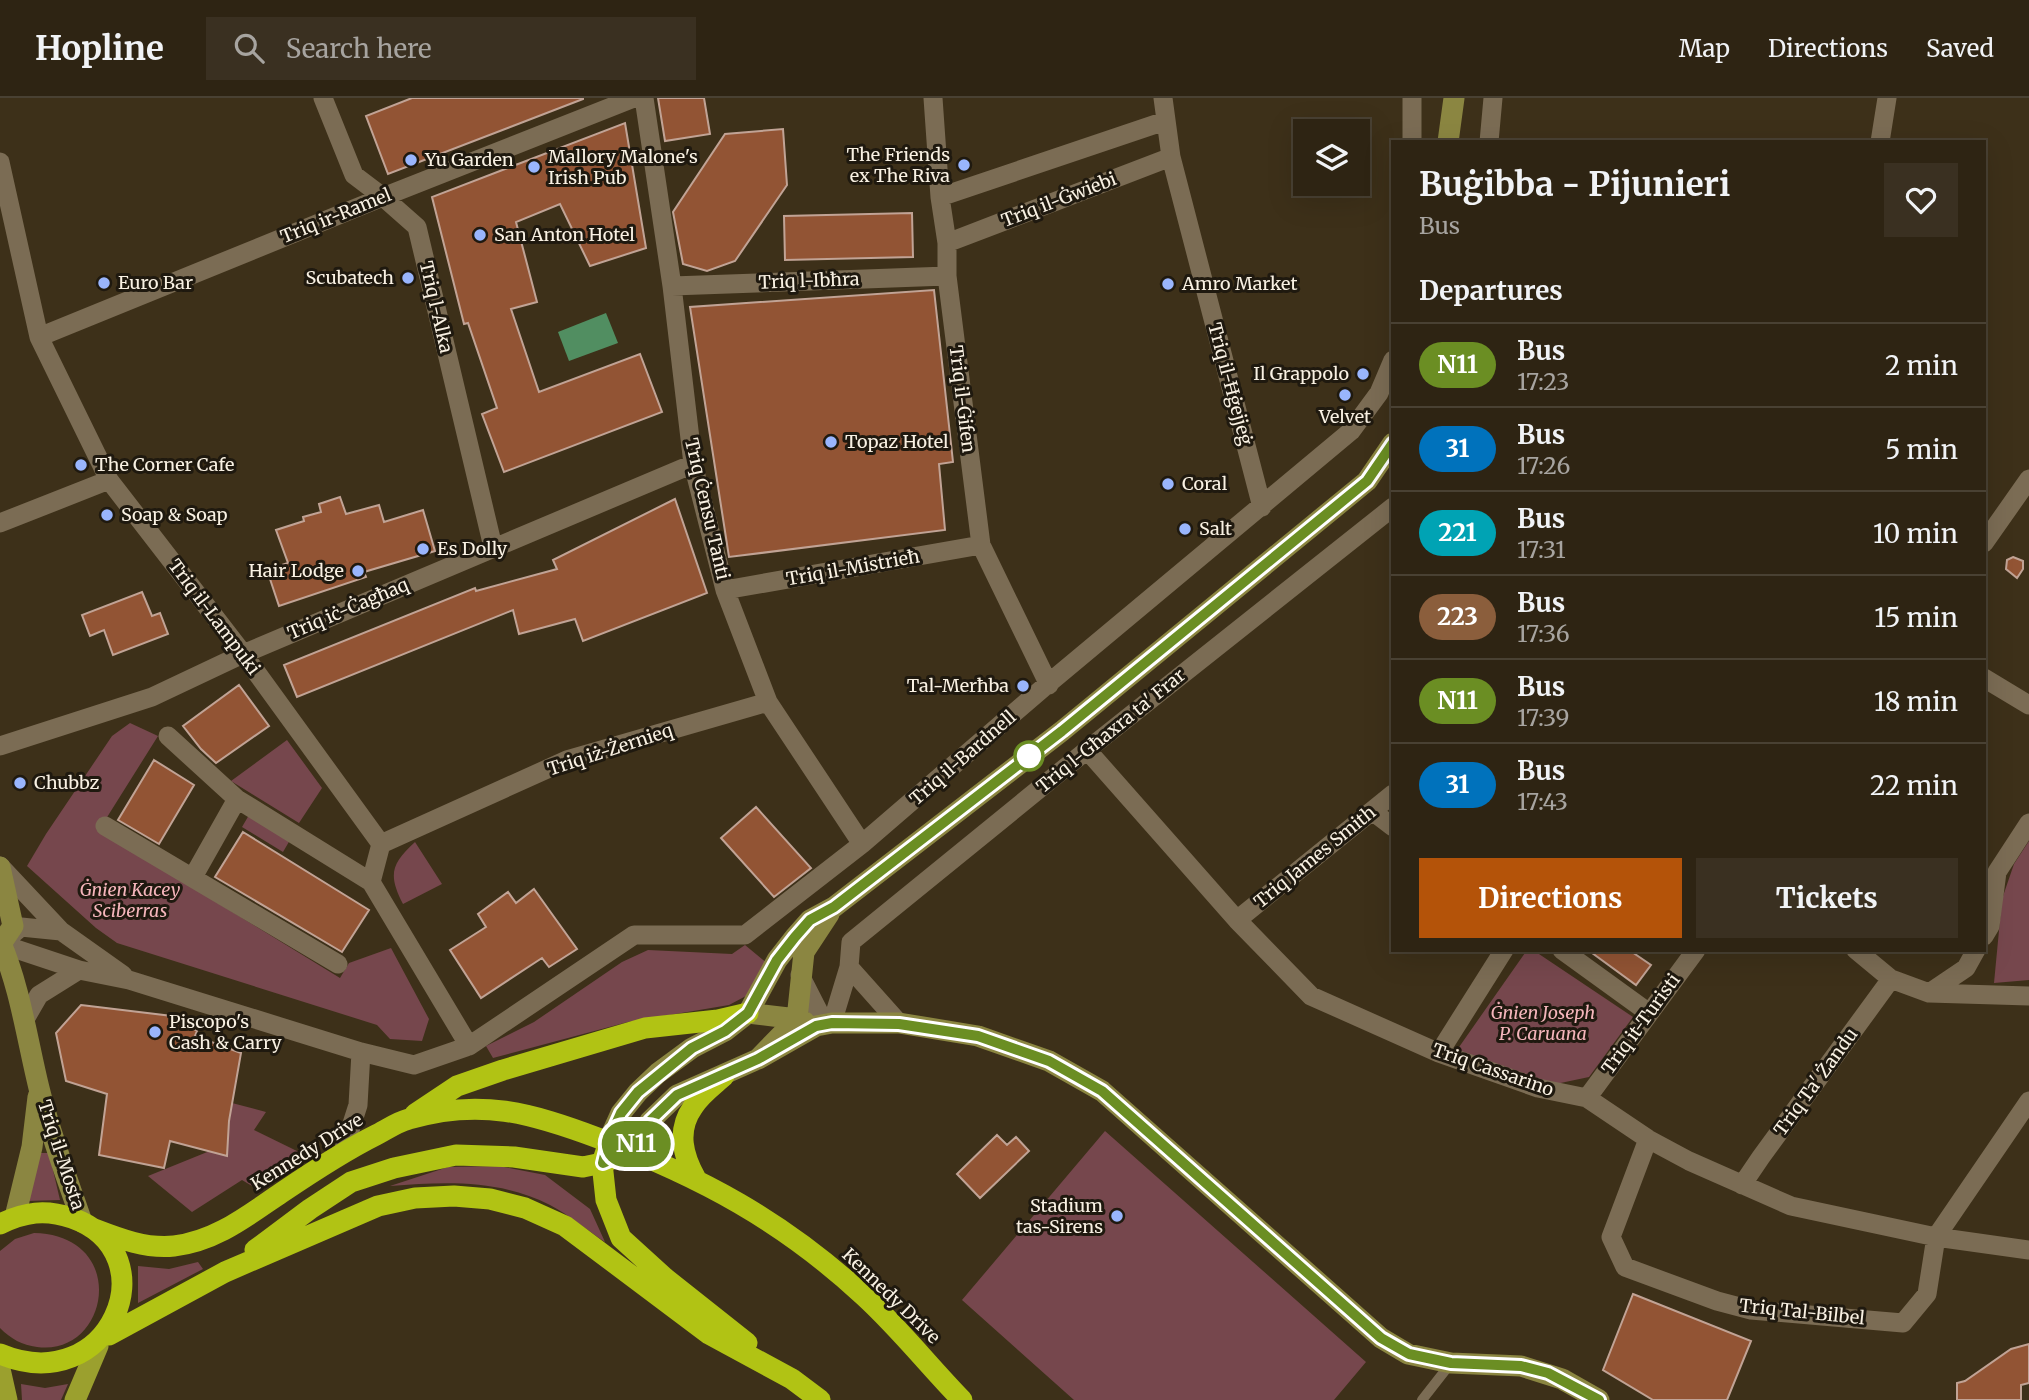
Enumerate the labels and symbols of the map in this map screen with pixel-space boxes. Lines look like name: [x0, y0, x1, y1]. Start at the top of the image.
place label: The Friends ex The Riva: [846, 143, 950, 187]
place label: Mallory Malone's Irish Pub: [548, 145, 698, 189]
place label: Yu Garden: [424, 148, 514, 171]
marker: Yu Garden: [403, 152, 419, 168]
marker: The Friends ex The Riva: [956, 157, 972, 173]
marker: Mallory Malone's Irish Pub: [526, 159, 542, 175]
street label: Triq il-Ġwiebi: [998, 167, 1120, 232]
street label: Triq ir-Ramel: [277, 183, 395, 248]
place label: San Anton Hotel: [494, 223, 635, 246]
marker: San Anton Hotel: [472, 227, 488, 243]
street label: Triq l-Alka: [415, 259, 458, 356]
place label: Scubatech: [305, 266, 394, 289]
street label: Triq l-Ibħra: [758, 267, 860, 294]
marker: Scubatech: [400, 270, 416, 286]
place label: Euro Bar: [118, 271, 193, 294]
place label: Amro Market: [1181, 272, 1297, 295]
marker: Euro Bar: [96, 275, 112, 291]
marker: Amro Market: [1160, 276, 1176, 292]
street label: Triq il-Ħġejjeġ: [1203, 320, 1258, 448]
street label: Triq il-Ġifen: [945, 344, 980, 454]
place label: Il Grappolo: [1253, 362, 1349, 385]
marker: Il Grappolo: [1355, 366, 1371, 382]
marker: Velvet: [1337, 387, 1353, 403]
place label: Velvet: [1318, 405, 1371, 428]
place label: Topaz Hotel: [845, 430, 949, 453]
marker: Topaz Hotel: [823, 434, 839, 450]
street label: Triq Ċensu Tanti: [680, 436, 735, 582]
place label: The Corner Cafe: [95, 453, 234, 476]
marker: The Corner Cafe: [73, 457, 89, 473]
place label: Coral: [1182, 472, 1228, 495]
marker: Coral: [1160, 476, 1176, 492]
place label: Soap & Soap: [121, 503, 228, 526]
marker: Soap & Soap: [99, 507, 115, 523]
place label: Salt: [1199, 517, 1232, 540]
marker: Salt: [1177, 521, 1193, 537]
place label: Es Dolly: [437, 537, 508, 560]
marker: Es Dolly: [415, 541, 431, 557]
street label: Triq il-Mistrieħ: [784, 544, 921, 591]
street label: Triq il-Lampuki: [163, 554, 265, 679]
place label: Hair Lodge: [249, 559, 344, 582]
marker: Hair Lodge: [350, 563, 366, 579]
street label: Triq iċ-Ċagħaq: [284, 573, 412, 644]
street label: Triq l-Għaxra ta' Frar: [1032, 664, 1190, 798]
place label: Tal-Merħba: [907, 674, 1009, 697]
marker: Tal-Merħba: [1015, 678, 1031, 694]
street label: Triq il-Bardnell: [905, 705, 1021, 810]
street label: Triq iż-Żernieq: [544, 718, 676, 781]
unlabelled marker: [1014, 741, 1044, 771]
place label: Chubbz: [34, 771, 100, 794]
marker: Chubbz: [12, 775, 28, 791]
street label: Triq James Smith: [1249, 800, 1380, 913]
park label: Ġnien Kacey Sciberras: [80, 878, 180, 922]
street label: Triq it-Turisti: [1596, 969, 1685, 1079]
park label: Ġnien Joseph P. Caruana: [1491, 1001, 1595, 1045]
place label: Piscopo's Cash & Carry: [169, 1010, 282, 1054]
street label: Triq Ta' Żandu: [1769, 1023, 1862, 1140]
marker: Piscopo's Cash & Carry: [147, 1024, 163, 1040]
street label: Triq Cassarino: [1429, 1038, 1557, 1101]
street label: Triq il-Mosta: [33, 1097, 90, 1213]
street label: Kennedy Drive: [246, 1108, 367, 1195]
line badge: N11: [596, 1121, 676, 1167]
place label: Stadium tas-Sirens: [1016, 1194, 1103, 1238]
marker: Stadium tas-Sirens: [1109, 1208, 1125, 1224]
street label: Kennedy Drive: [837, 1243, 945, 1348]
street label: Triq Tal-Bilbel: [1738, 1293, 1866, 1330]

